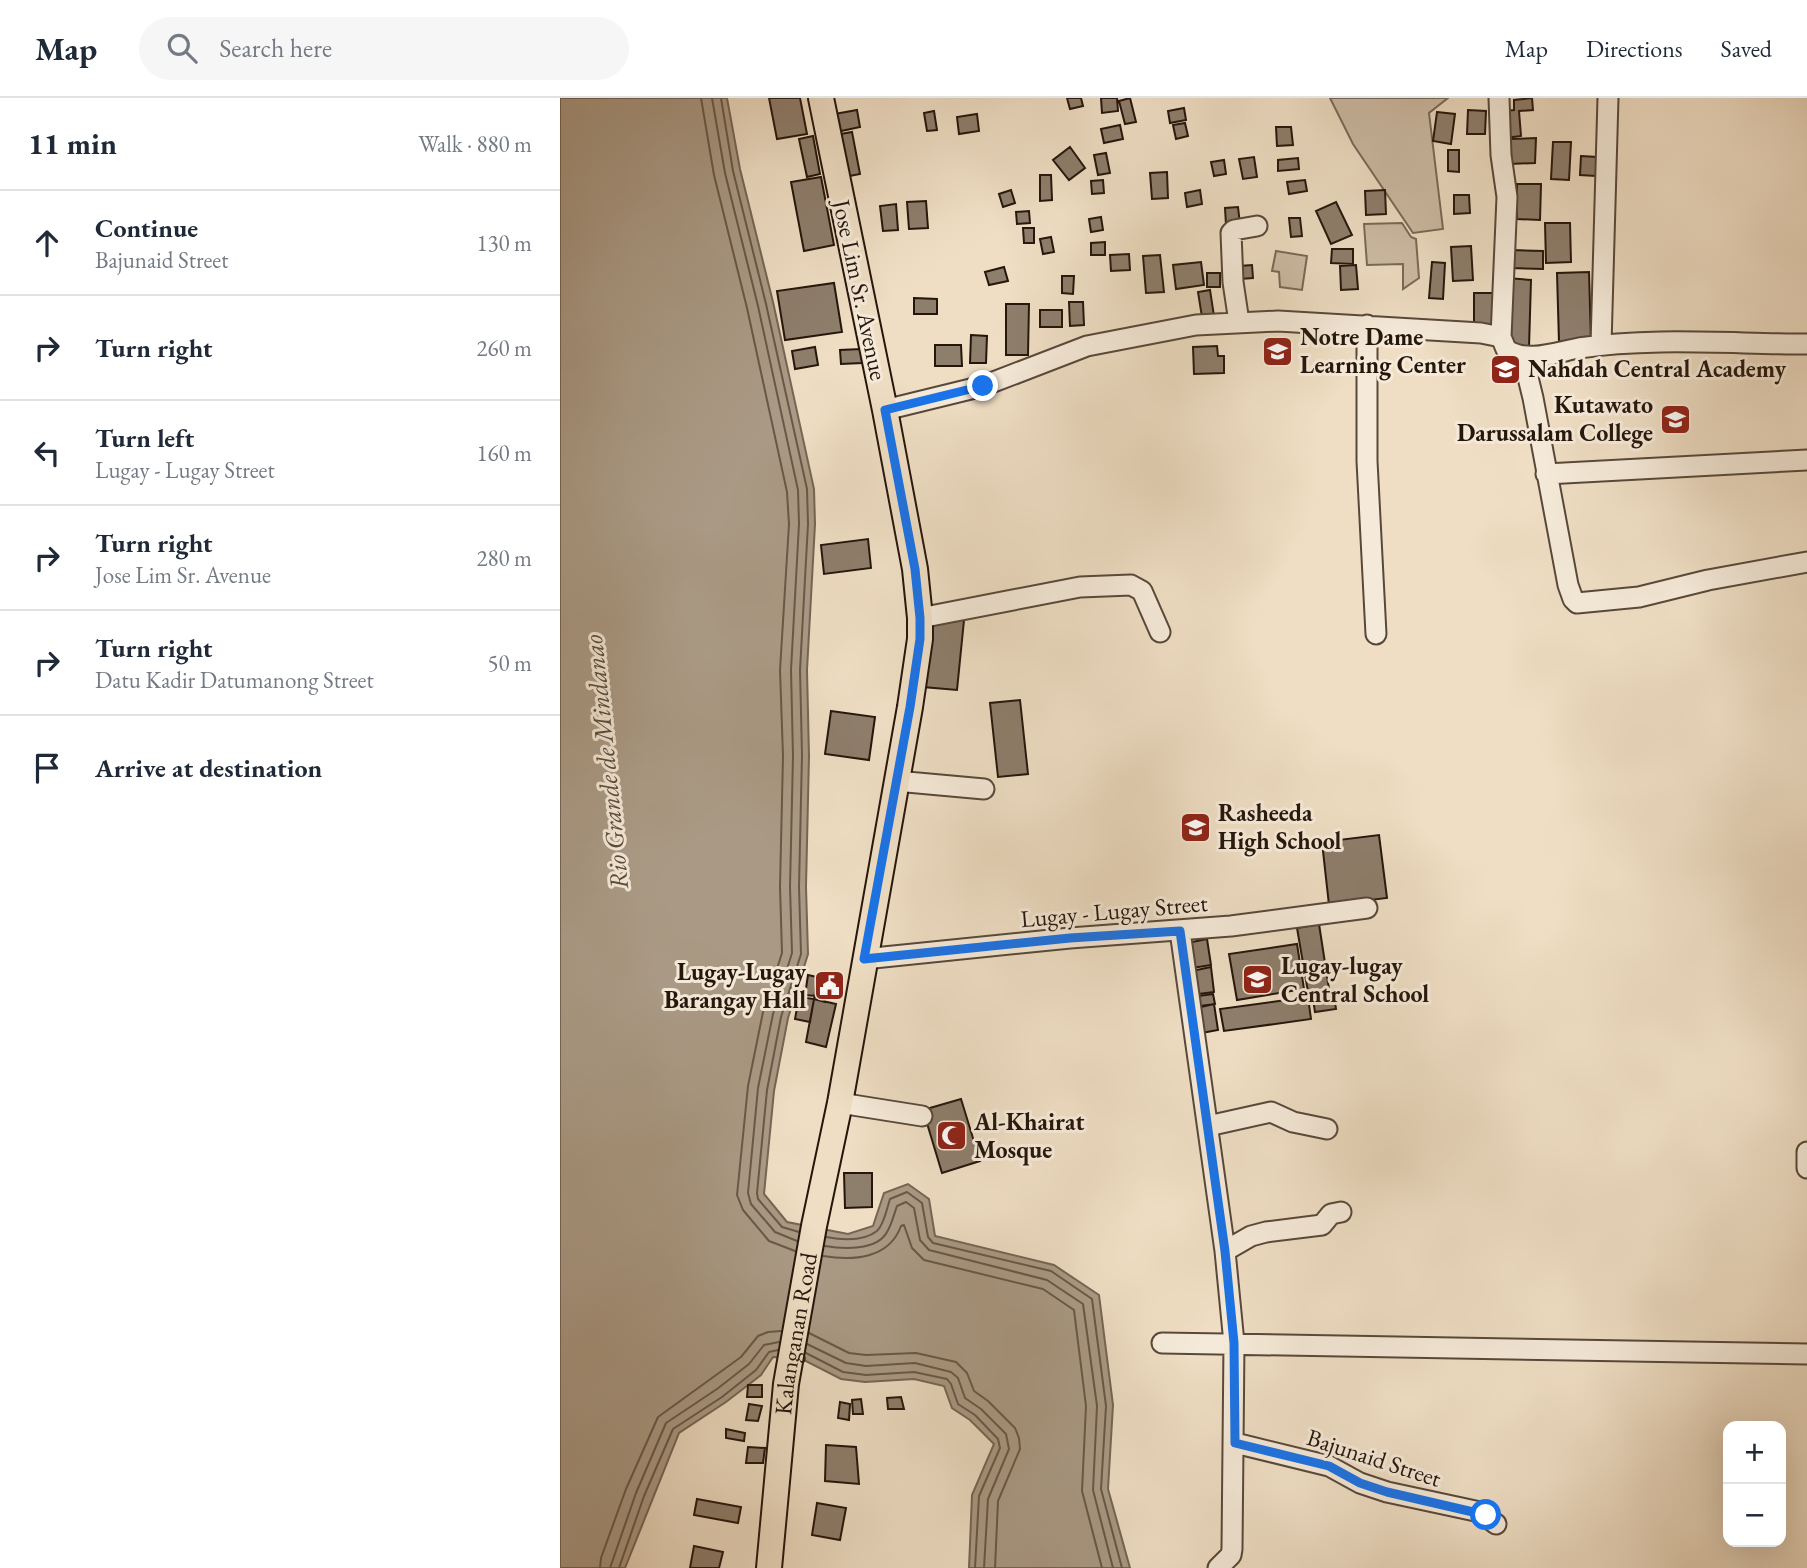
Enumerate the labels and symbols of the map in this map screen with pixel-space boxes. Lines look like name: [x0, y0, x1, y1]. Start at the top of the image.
street label: Jose Lim Sr. Avenue: [826, 195, 895, 383]
place label: Notre Dame Learning Center: [1300, 321, 1466, 381]
school or university icon: Notre Dame Learning Center: [1260, 334, 1294, 368]
school or university icon: Nahdah Central Academy: [1488, 352, 1522, 386]
place label: Nahdah Central Academy: [1528, 353, 1787, 385]
route end: [967, 370, 998, 401]
place label: Kutawato Darussalam College: [1457, 389, 1653, 449]
school or university icon: Kutawato Darussalam College: [1659, 402, 1693, 436]
water label: Rio Grande de Mindanao: [576, 633, 636, 891]
place label: Rasheeda High School: [1218, 797, 1341, 857]
school or university icon: Rasheeda High School: [1178, 810, 1212, 844]
street label: Lugay - Lugay Street: [1019, 887, 1209, 934]
place label: Lugay-lugay Central School: [1281, 950, 1429, 1009]
place label: Lugay-Lugay Barangay Hall: [664, 956, 806, 1016]
school or university icon: Lugay-lugay Central School: [1241, 963, 1275, 997]
public building icon: Lugay-Lugay Barangay Hall: [812, 969, 846, 1003]
place label: Al-Khairat Mosque: [973, 1106, 1084, 1166]
mosque icon: Al-Khairat Mosque: [934, 1119, 968, 1153]
street label: Kalanganan Road: [767, 1249, 824, 1416]
street label: Bajunaid Street: [1303, 1421, 1446, 1494]
route start: [1470, 1499, 1501, 1530]

